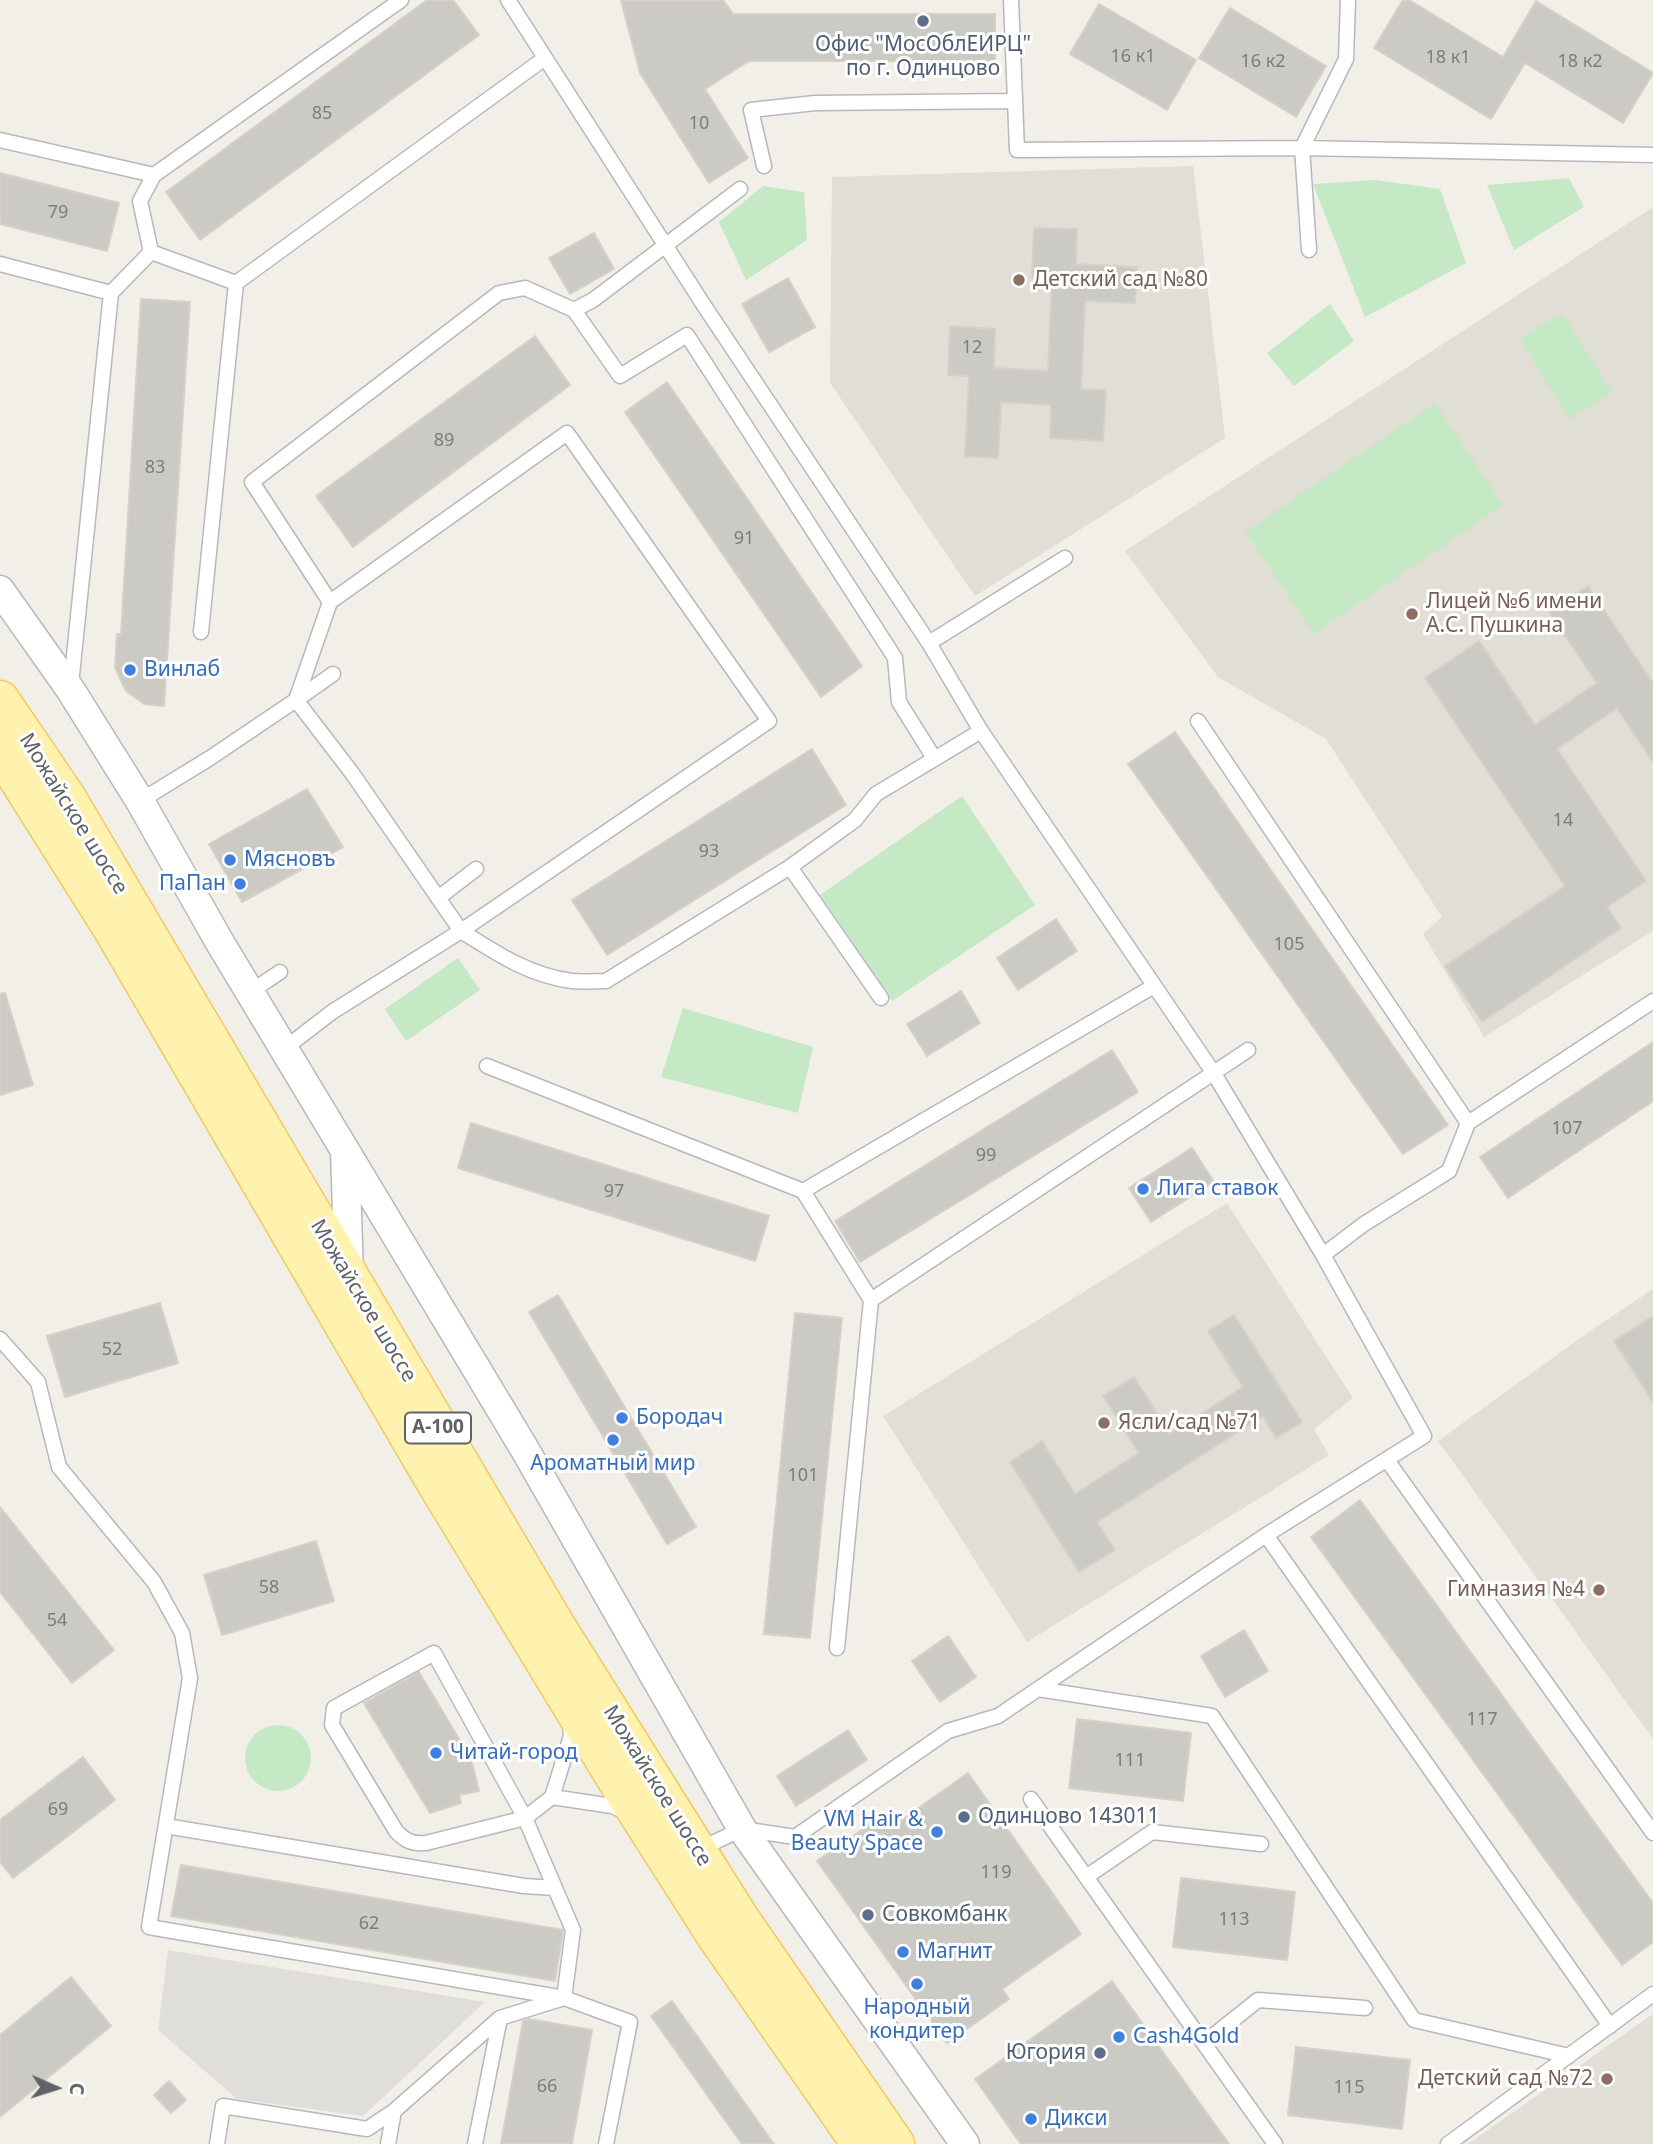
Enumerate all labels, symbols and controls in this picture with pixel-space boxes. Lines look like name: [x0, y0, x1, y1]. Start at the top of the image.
marker: Офис "МосОблЕИРЦ" по г. Одинцово: [915, 13, 931, 29]
place label: Офис "МосОблЕИРЦ" по г. Одинцово: [815, 32, 1031, 82]
house number: 16 к1: [1110, 46, 1156, 68]
house number: 18 к1: [1425, 47, 1471, 69]
house number: 16 к2: [1240, 51, 1286, 73]
house number: 18 к2: [1557, 51, 1603, 73]
house number: 85: [312, 103, 332, 125]
house number: 10: [689, 113, 709, 135]
house number: 79: [48, 202, 68, 224]
place label: Детский сад №80: [1033, 267, 1208, 293]
marker: Детский сад №80: [1011, 272, 1027, 288]
house number: 12: [962, 337, 982, 359]
house number: 89: [434, 430, 454, 452]
house number: 83: [145, 457, 165, 479]
house number: 91: [734, 528, 754, 550]
place label: Лицей №6 имени А.С. Пушкина: [1426, 589, 1602, 639]
marker: Лицей №6 имени А.С. Пушкина: [1404, 606, 1420, 622]
place label: Винлаб: [144, 657, 220, 683]
marker: Винлаб: [122, 662, 138, 678]
street label: Можайское шоссе: [13, 729, 133, 899]
house number: 14: [1553, 810, 1573, 832]
house number: 93: [699, 841, 719, 863]
place label: Мясновъ: [244, 847, 336, 873]
marker: Мясновъ: [222, 852, 238, 868]
place label: ПаПан: [159, 871, 226, 897]
marker: ПаПан: [232, 876, 248, 892]
house number: 105: [1274, 934, 1304, 956]
house number: 107: [1552, 1118, 1582, 1140]
house number: 99: [976, 1145, 996, 1167]
place label: Лига ставок: [1157, 1176, 1278, 1202]
house number: 97: [604, 1181, 624, 1203]
marker: Лига ставок: [1135, 1181, 1151, 1197]
street label: Можайское шоссе: [305, 1215, 421, 1387]
house number: 52: [102, 1339, 122, 1361]
place label: Бородач: [636, 1405, 723, 1431]
marker: Бородач: [614, 1410, 630, 1426]
place label: Ясли/сад №71: [1118, 1410, 1261, 1436]
road number: А-100: [405, 1412, 471, 1444]
marker: Ясли/сад №71: [1096, 1415, 1112, 1431]
marker: Ароматный мир: [605, 1432, 621, 1448]
place label: Ароматный мир: [530, 1451, 696, 1477]
house number: 101: [788, 1465, 818, 1487]
house number: 58: [259, 1577, 279, 1599]
place label: Гимназия №4: [1447, 1577, 1585, 1603]
marker: Гимназия №4: [1591, 1582, 1607, 1598]
house number: 54: [47, 1610, 67, 1632]
street label: Можайское шоссе: [597, 1701, 717, 1871]
house number: 117: [1467, 1709, 1497, 1731]
place label: Читай-город: [450, 1740, 578, 1766]
marker: Читай-город: [428, 1745, 444, 1761]
house number: 111: [1115, 1750, 1145, 1772]
house number: 69: [48, 1799, 68, 1821]
place label: Одинцово 143011: [978, 1804, 1160, 1830]
place label: VM Hair & Beauty Space: [791, 1807, 923, 1857]
marker: Одинцово 143011: [956, 1809, 972, 1825]
marker: VM Hair & Beauty Space: [929, 1824, 945, 1840]
house number: 119: [981, 1862, 1011, 1884]
place label: Совкомбанк: [882, 1902, 1007, 1928]
marker: Совкомбанк: [860, 1907, 876, 1923]
house number: 113: [1219, 1909, 1249, 1931]
house number: 62: [359, 1913, 379, 1935]
place label: Магнит: [917, 1939, 993, 1965]
marker: Магнит: [895, 1944, 911, 1960]
marker: Народный кондитер: [909, 1976, 925, 1992]
place label: Народный кондитер: [864, 1995, 970, 2045]
place label: Cash4Gold: [1133, 2024, 1239, 2050]
marker: Cash4Gold: [1111, 2029, 1127, 2045]
place label: Югория: [1006, 2040, 1086, 2066]
marker: Югория: [1092, 2045, 1108, 2061]
north arrow: [21, 2053, 91, 2123]
place label: Детский сад №72: [1418, 2066, 1593, 2092]
marker: Детский сад №72: [1599, 2071, 1615, 2087]
house number: 66: [537, 2076, 557, 2098]
house number: 115: [1334, 2077, 1364, 2099]
text: С: [64, 2082, 90, 2096]
place label: Дикси: [1045, 2106, 1107, 2132]
marker: Дикси: [1023, 2111, 1039, 2127]

